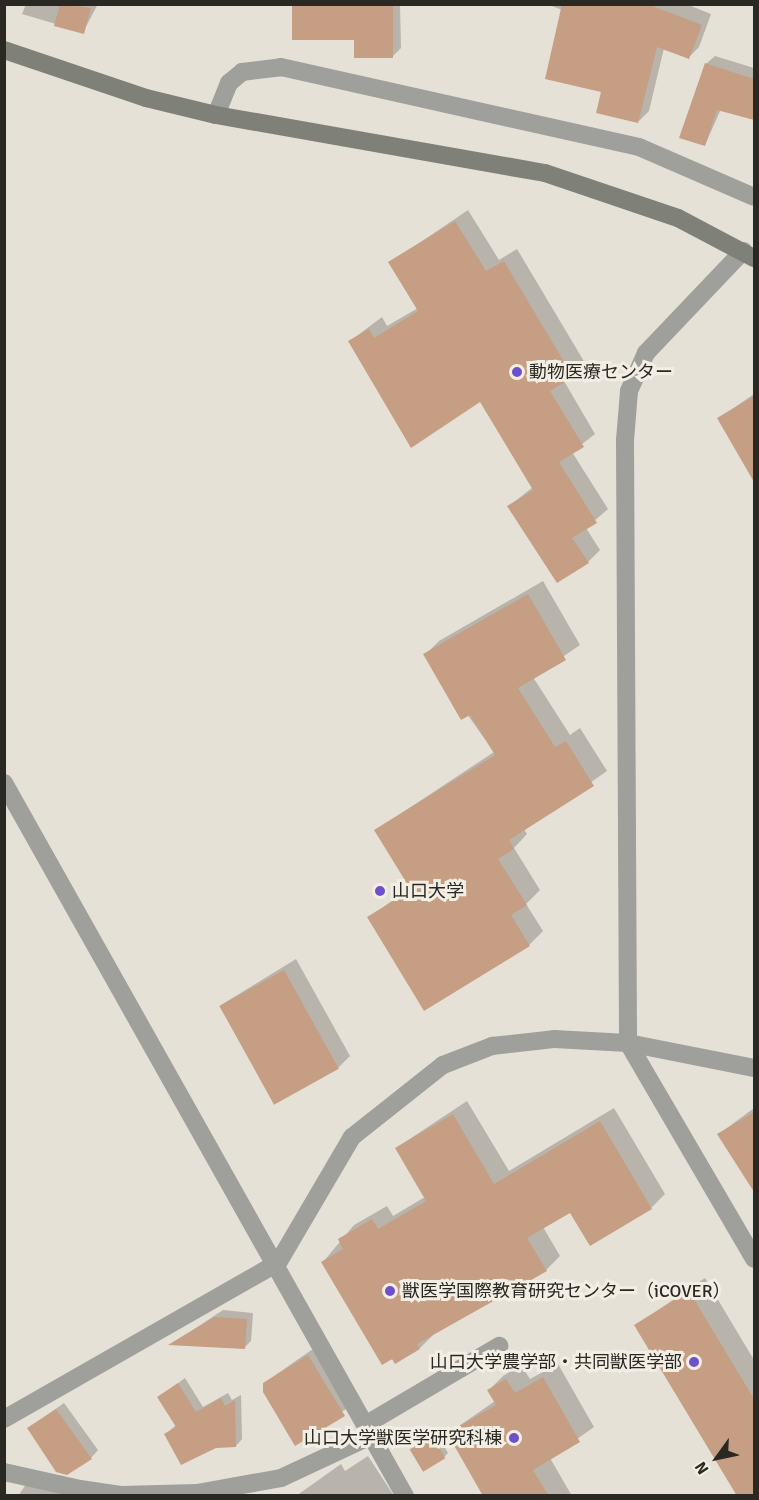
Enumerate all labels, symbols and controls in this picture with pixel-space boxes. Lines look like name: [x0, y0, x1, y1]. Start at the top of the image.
place label: 動物医療センター: [529, 361, 673, 383]
marker: 動物医療センター: [510, 365, 524, 379]
place label: 山口大学: [392, 880, 464, 902]
marker: 山口大学: [373, 884, 387, 898]
place label: 獣医学国際教育研究センター（iCOVER）: [402, 1280, 731, 1302]
marker: 獣医学国際教育研究センター（iCOVER）: [383, 1284, 397, 1298]
place label: 山口大学農学部・共同獣医学部: [430, 1351, 682, 1373]
marker: 山口大学農学部・共同獣医学部: [687, 1355, 701, 1369]
place label: 山口大学獣医学研究科棟: [304, 1427, 502, 1449]
north arrow: [687, 1428, 747, 1488]
marker: 山口大学獣医学研究科棟: [507, 1431, 521, 1445]
text: N: [690, 1458, 713, 1478]

